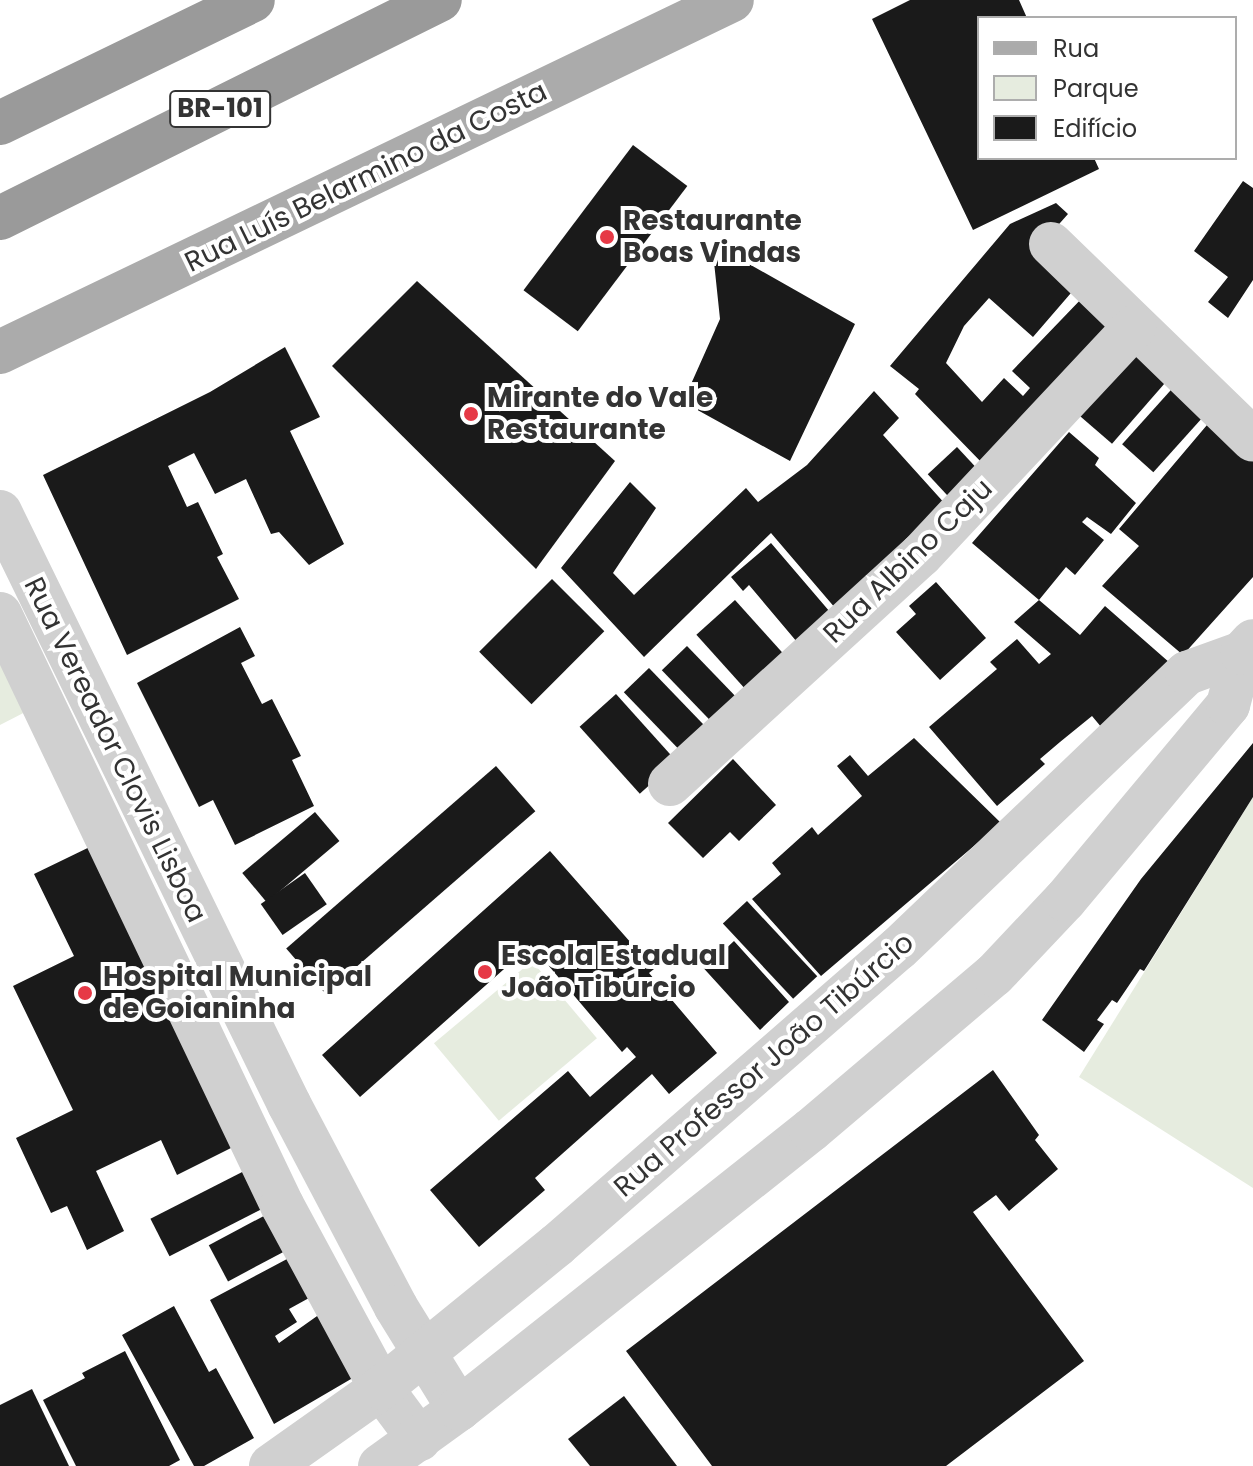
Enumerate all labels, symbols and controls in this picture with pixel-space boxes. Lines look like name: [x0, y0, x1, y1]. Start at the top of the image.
legend: [977, 16, 1237, 160]
text: Rua: [1053, 32, 1099, 65]
text: Parque: [1053, 72, 1139, 105]
street label: Rua Luís Belarmino da Costa: [179, 74, 553, 280]
road number: BR-101: [168, 87, 272, 131]
text: Edifício: [1053, 112, 1137, 145]
place label: Restaurante Boas Vindas: [623, 204, 802, 270]
marker: Restaurante Boas Vindas: [598, 228, 616, 246]
place label: Mirante do Vale Restaurante: [487, 381, 713, 447]
marker: Mirante do Vale Restaurante: [462, 405, 480, 423]
street label: Rua Albino Caju: [817, 472, 999, 650]
street label: Rua Vereador Clovis Lisboa: [17, 572, 213, 928]
street label: Rua Professor João Tibúrcio: [607, 926, 921, 1204]
place label: Escola Estadual João Tibúrcio: [501, 939, 726, 1005]
place label: Hospital Municipal de Goianinha: [103, 960, 372, 1026]
marker: Escola Estadual João Tibúrcio: [476, 963, 494, 981]
marker: Hospital Municipal de Goianinha: [74, 982, 96, 1004]

